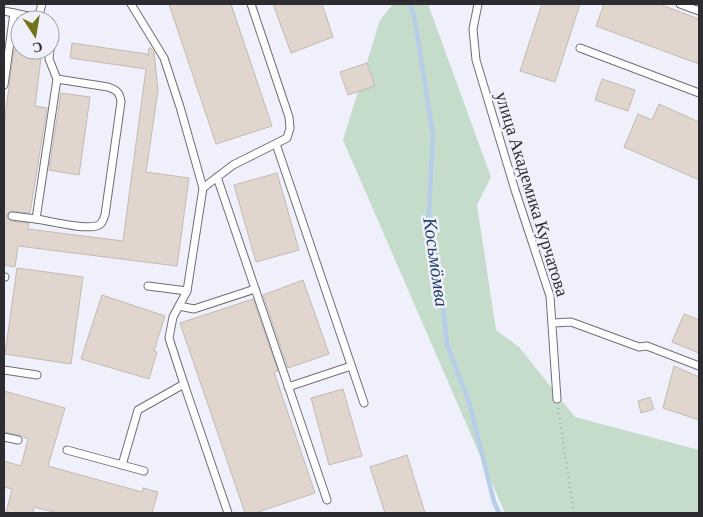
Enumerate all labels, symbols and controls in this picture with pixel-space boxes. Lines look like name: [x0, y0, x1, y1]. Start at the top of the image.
north arrow: [10, 10, 60, 60]
text: С: [31, 39, 44, 57]
street label: улица Академика Курчатова: [491, 89, 573, 299]
water label: Косьмӧмва: [419, 215, 453, 308]

